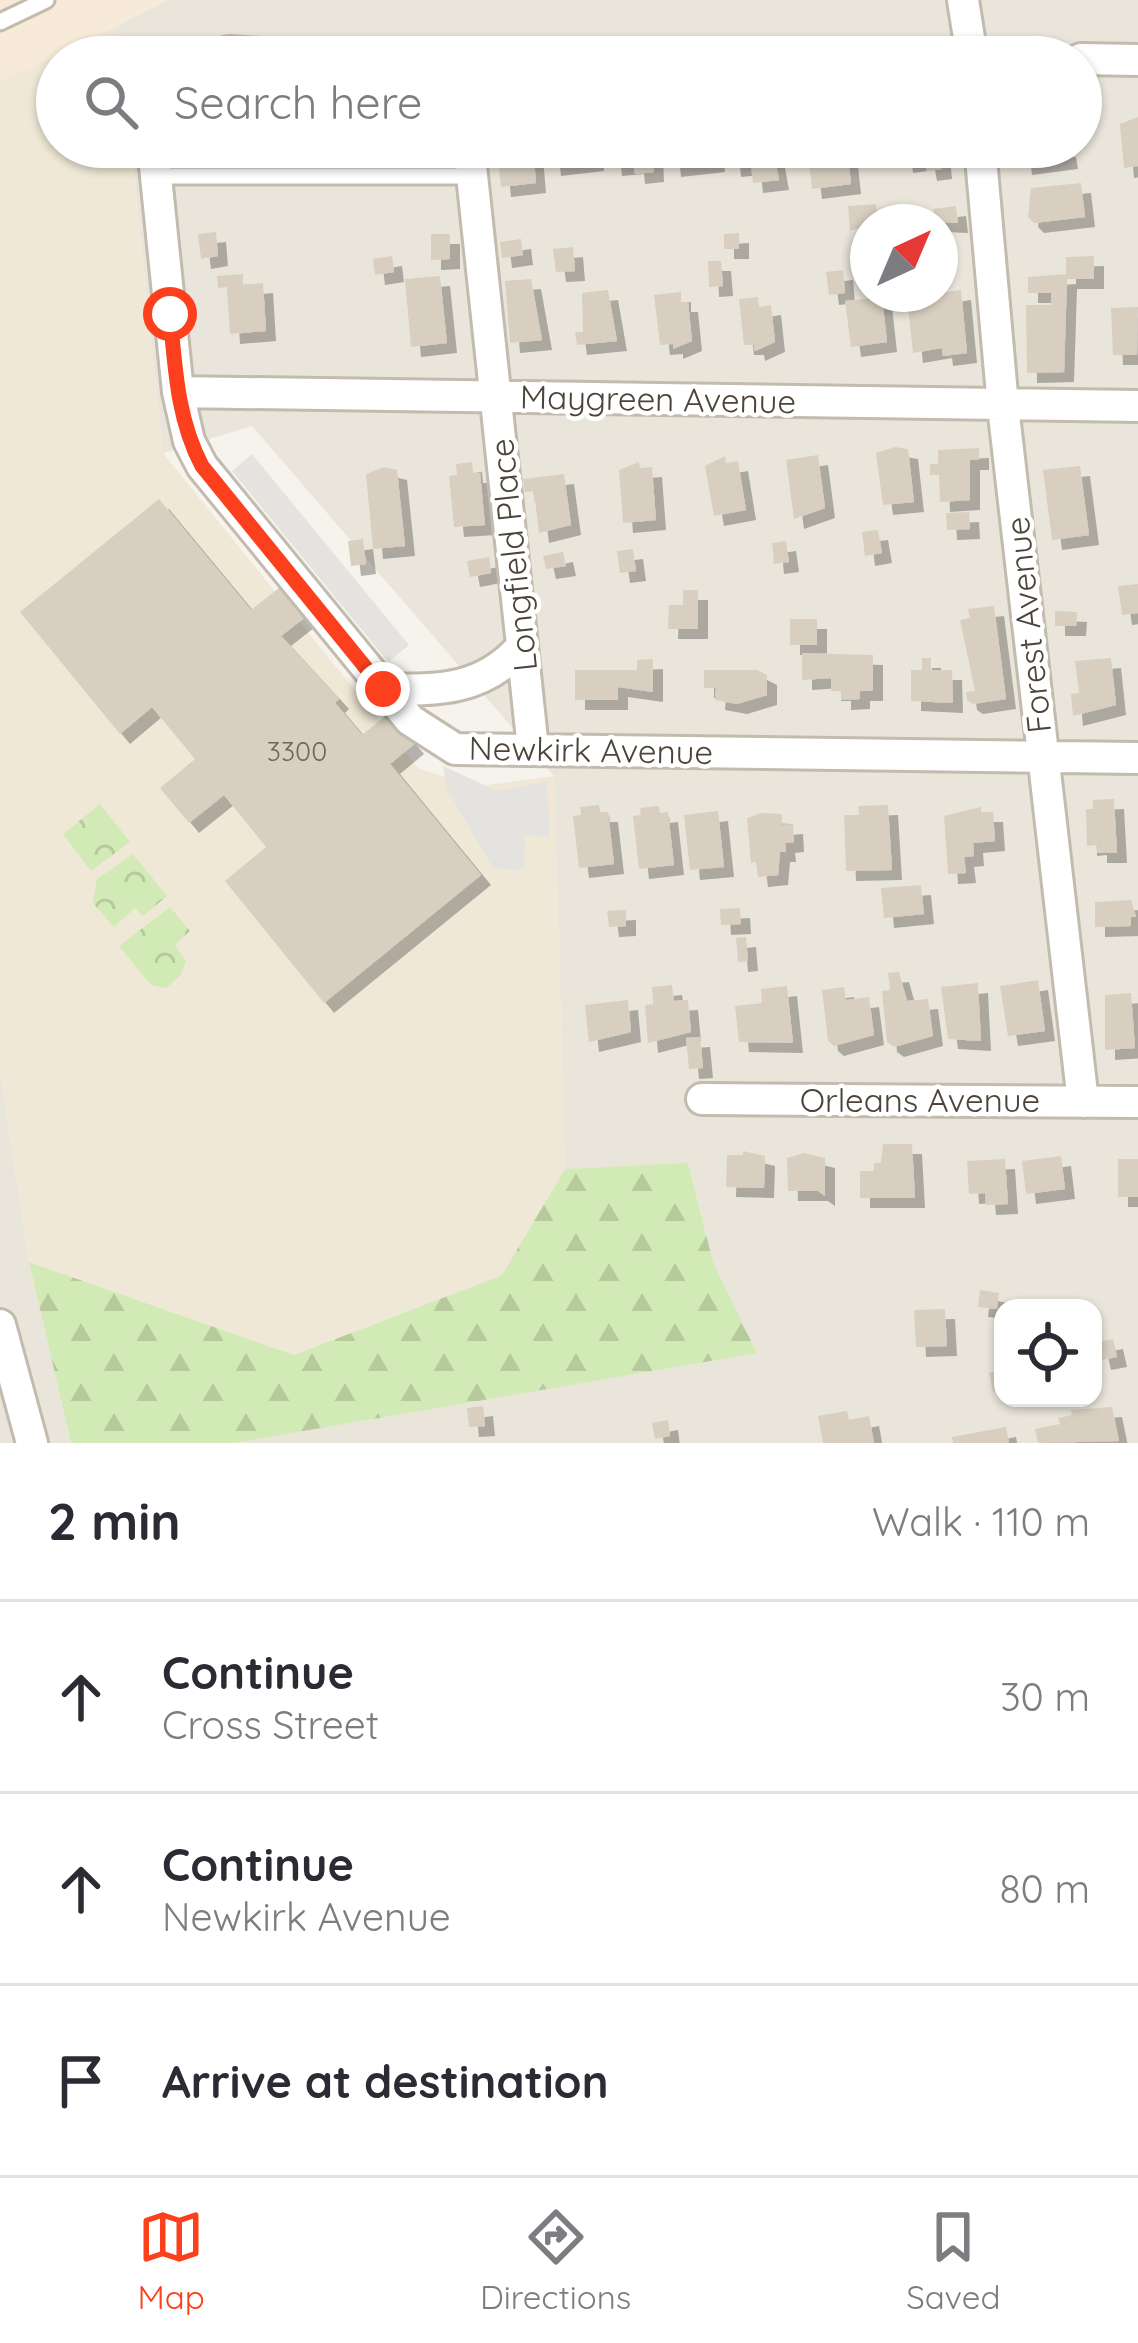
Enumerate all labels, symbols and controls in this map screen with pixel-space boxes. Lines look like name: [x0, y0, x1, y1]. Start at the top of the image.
search box: [36, 36, 1102, 168]
icon: search: [78, 69, 144, 135]
text: Search here: [174, 74, 422, 130]
north arrow: [850, 204, 958, 312]
route start: [143, 287, 197, 341]
street label: Maygreen Avenue: [520, 376, 797, 421]
street label: Longfield Place: [480, 437, 545, 674]
street label: Forest Avenue: [996, 515, 1059, 735]
route end: [356, 662, 410, 716]
street label: Newkirk Avenue: [468, 727, 714, 772]
house number: 3300: [267, 734, 327, 768]
street label: Orleans Avenue: [800, 1079, 1040, 1120]
map controls: [994, 1299, 1102, 1407]
button: locate: [994, 1299, 1102, 1407]
text: 2 min: [48, 1489, 181, 1553]
text: Walk · 110 m: [872, 1497, 1090, 1546]
text: Continue: [162, 1644, 354, 1700]
icon: ahead: [48, 1664, 114, 1730]
text: 30 m: [1000, 1672, 1090, 1721]
text: Cross Street: [162, 1700, 379, 1749]
text: Continue: [162, 1836, 354, 1892]
icon: ahead: [48, 1856, 114, 1922]
text: 80 m: [1000, 1864, 1090, 1913]
text: Newkirk Avenue: [162, 1892, 451, 1941]
icon: arrive: [48, 2048, 114, 2114]
text: Arrive at destination: [162, 2053, 608, 2109]
tab: Map: [138, 2204, 205, 2317]
tab: Directions: [480, 2204, 631, 2317]
tab: Saved: [906, 2204, 1000, 2317]

